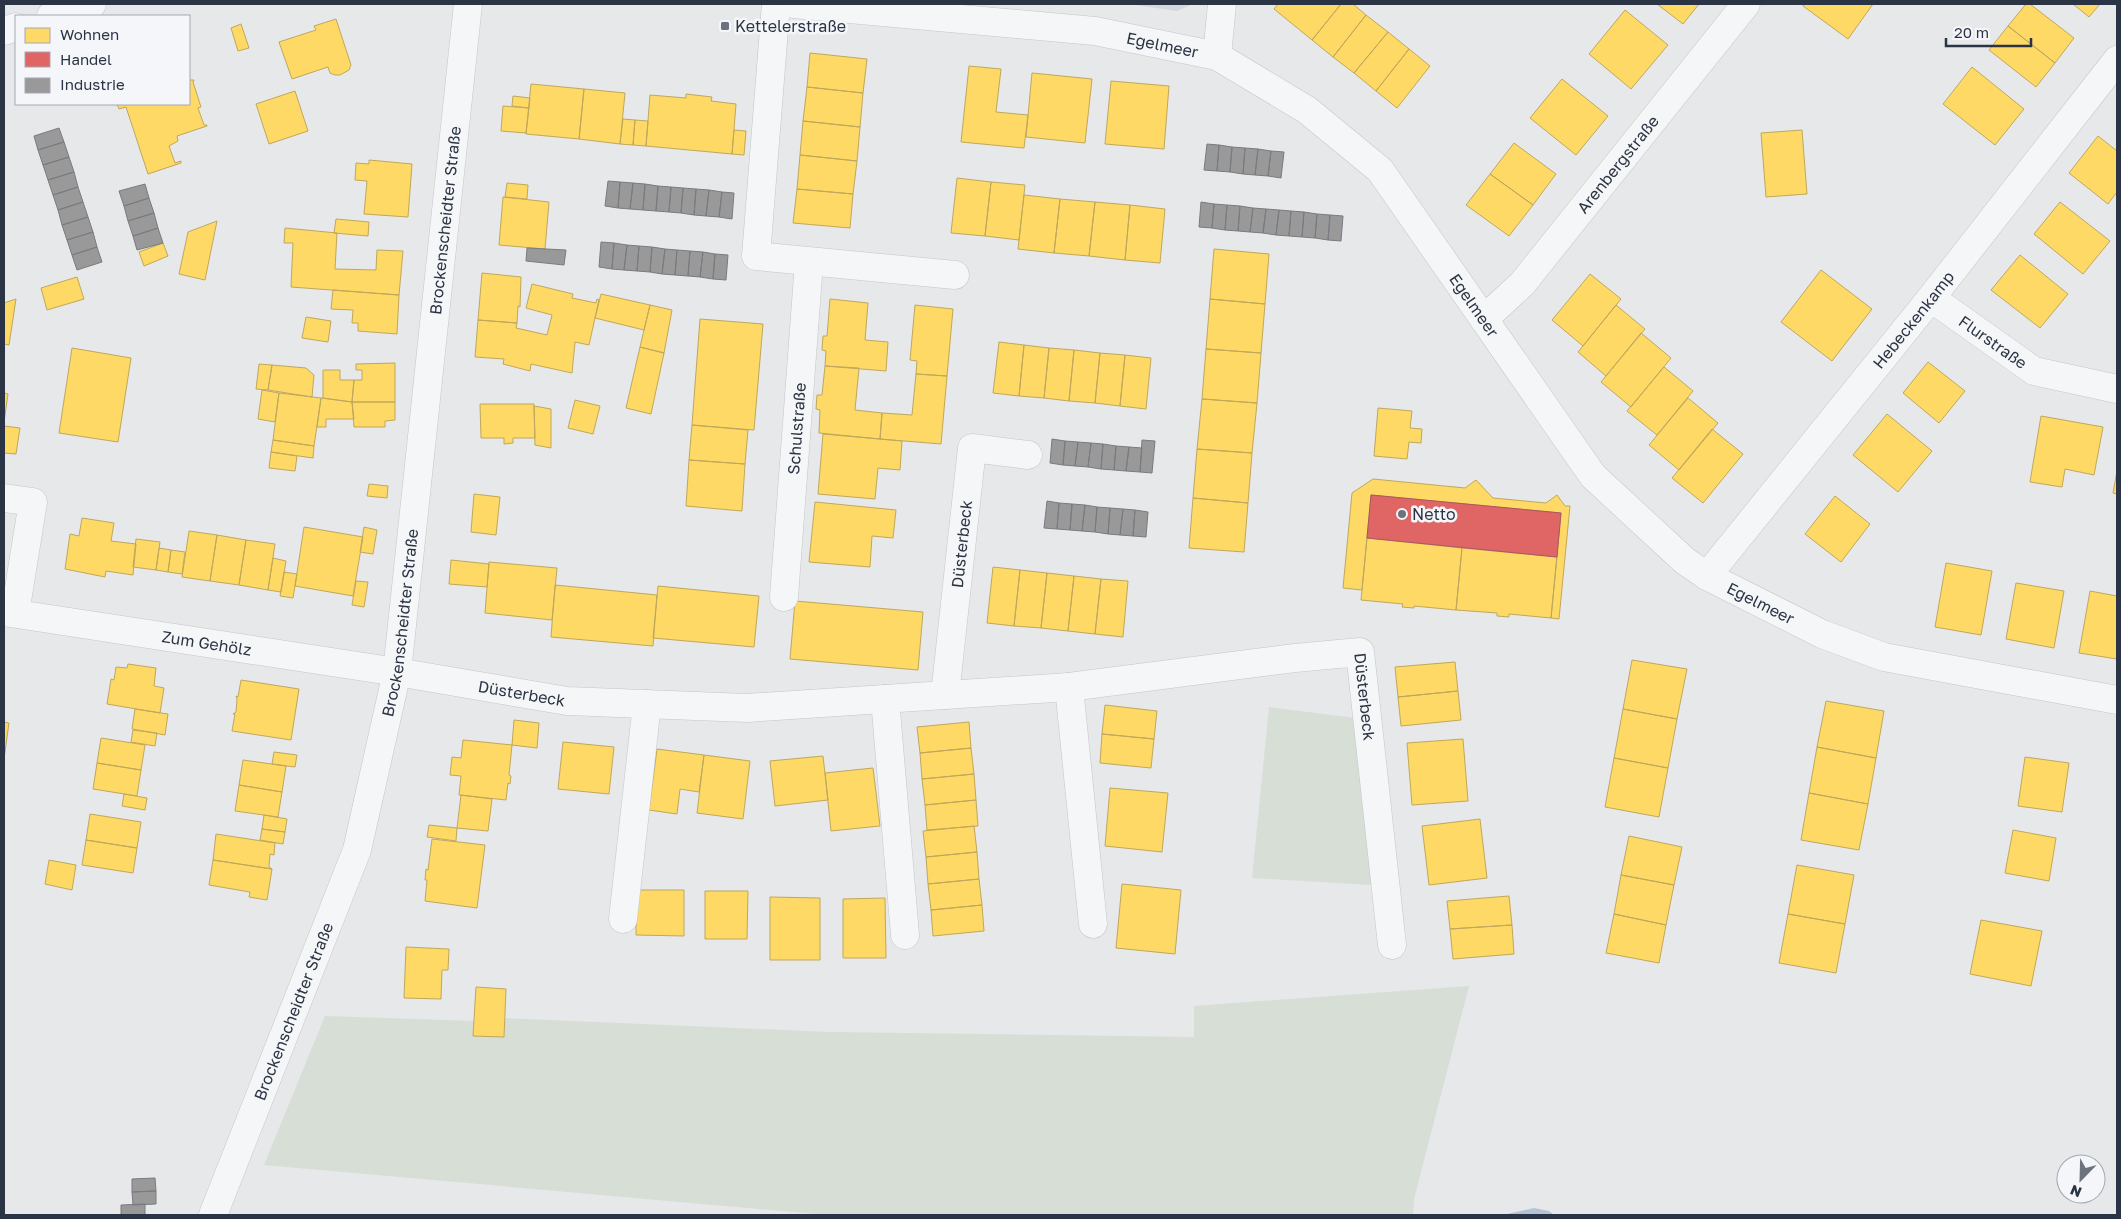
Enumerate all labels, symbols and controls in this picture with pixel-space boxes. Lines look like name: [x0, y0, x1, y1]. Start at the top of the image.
legend: [15, 15, 190, 105]
scale bar: [1946, 15, 2031, 47]
place label: Kettelerstraße: [735, 16, 846, 36]
marker: Kettelerstraße: [719, 20, 731, 32]
text: 20 m: [1954, 23, 1989, 41]
text: Wohnen: [60, 25, 119, 43]
street label: Egelmeer: [1125, 28, 1200, 62]
text: Handel: [60, 50, 112, 68]
text: Industrie: [60, 75, 125, 93]
street label: Arenbergstraße: [1573, 111, 1663, 217]
street label: Brockenscheidter Straße: [425, 125, 465, 316]
street label: Hebeckenkamp: [1868, 267, 1958, 372]
street label: Egelmeer: [1445, 270, 1503, 341]
street label: Flurstraße: [1955, 311, 2031, 373]
street label: Schulstraße: [783, 382, 810, 475]
street label: Düsterbeck: [947, 499, 976, 589]
place label: Netto: [1412, 504, 1456, 524]
marker: Netto: [1396, 508, 1408, 520]
street label: Brockenscheidter Straße: [377, 528, 422, 719]
street label: Egelmeer: [1724, 578, 1798, 628]
street label: Zum Gehölz: [160, 626, 253, 660]
street label: Düsterbeck: [1350, 652, 1380, 742]
street label: Düsterbeck: [476, 676, 567, 711]
street label: Brockenscheidter Straße: [249, 919, 337, 1103]
north arrow: [2056, 1154, 2106, 1204]
text: N: [2068, 1182, 2084, 1201]

